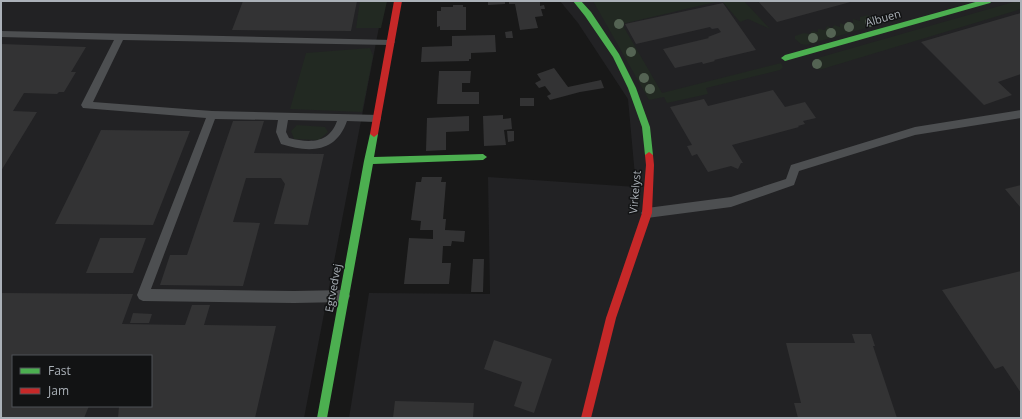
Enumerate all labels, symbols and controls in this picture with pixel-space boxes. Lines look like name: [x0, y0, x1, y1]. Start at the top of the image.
street label: Albuen: [863, 5, 902, 30]
street label: Virkelyst: [625, 170, 644, 214]
street label: Egtvedvej: [321, 263, 344, 313]
legend: [12, 355, 152, 407]
text: Fast: [48, 362, 71, 379]
text: Jam: [47, 382, 69, 399]

